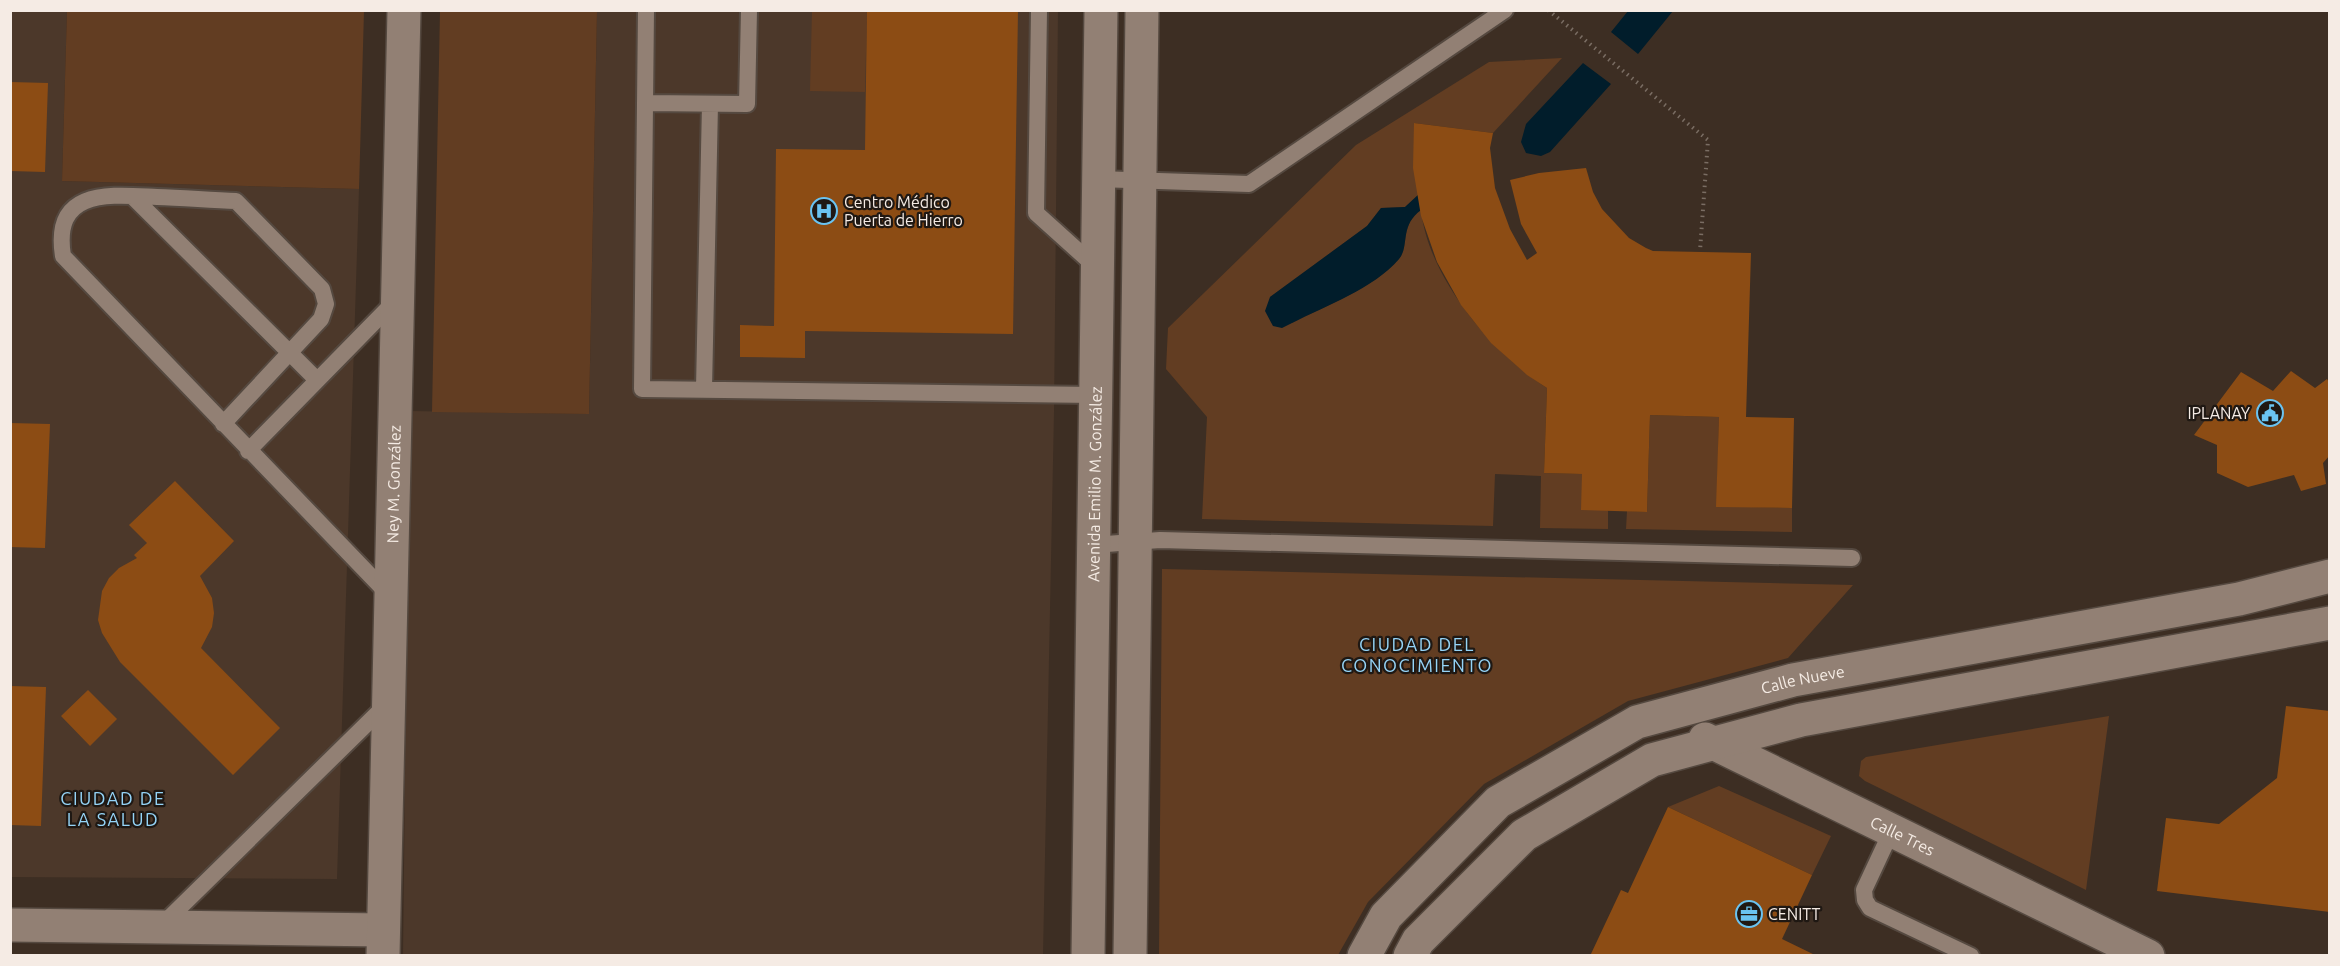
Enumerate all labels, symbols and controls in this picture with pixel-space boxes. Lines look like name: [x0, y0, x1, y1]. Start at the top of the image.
place label: Centro Médico Puerta de Hierro: [844, 193, 963, 229]
hospital icon: Centro Médico Puerta de Hierro: [809, 196, 839, 226]
street label: Avenida Emilio M. González: [1084, 386, 1105, 582]
public building icon: IPLANAY: [2255, 398, 2285, 428]
place label: IPLANAY: [2187, 404, 2251, 422]
street label: Ney M. González: [383, 425, 404, 543]
district label: CIUDAD DEL CONOCIMIENTO: [1341, 634, 1493, 675]
street label: Calle Nueve: [1759, 662, 1846, 697]
district label: CIUDAD DE LA SALUD: [60, 788, 166, 829]
street label: Calle Tres: [1868, 812, 1938, 859]
office icon: CENITT: [1734, 899, 1764, 929]
place label: CENITT: [1768, 905, 1821, 923]

